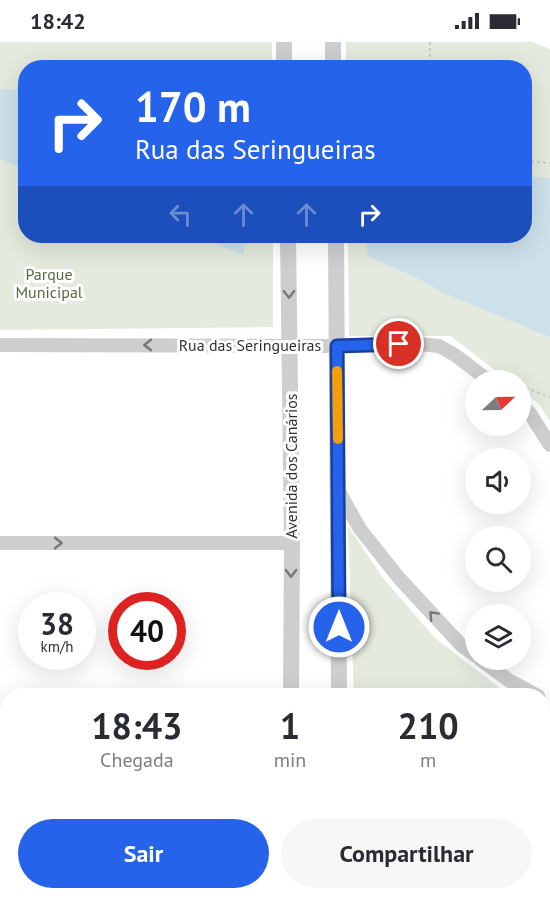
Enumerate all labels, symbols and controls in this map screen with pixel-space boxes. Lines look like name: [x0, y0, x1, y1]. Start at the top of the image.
text: 18:42: [30, 7, 86, 35]
text: 170 m: [135, 79, 251, 134]
icon: right: [36, 84, 114, 162]
text: Rua das Seringueiras: [135, 132, 376, 166]
icon: left: [164, 198, 197, 231]
icon: ahead: [227, 198, 260, 231]
icon: ahead: [290, 198, 323, 231]
icon: right: [353, 198, 386, 231]
park label: Parque Municipal: [15, 264, 83, 302]
one-way arrow: [283, 289, 295, 298]
pin: [373, 318, 424, 369]
icon: arrive: [382, 327, 415, 360]
street label: Rua das Seringueiras: [179, 335, 322, 355]
one-way arrow: [143, 339, 152, 351]
north arrow: [465, 370, 531, 436]
map controls: [465, 370, 531, 670]
street label: Avenida dos Canários: [281, 393, 301, 539]
button: sound: [465, 448, 531, 514]
button: search: [465, 526, 531, 592]
one-way arrow: [54, 537, 63, 549]
one-way arrow: [285, 568, 297, 577]
speed limit sign: 40: [108, 592, 186, 670]
position arrow: [307, 595, 371, 659]
text: 38: [40, 604, 74, 643]
button: layers: [465, 604, 531, 670]
one-way arrow: [430, 612, 441, 623]
text: km/h: [41, 637, 73, 656]
text: 18:43: [91, 702, 183, 749]
text: 1: [280, 702, 300, 749]
text: 210: [398, 702, 459, 749]
text: Chegada: [100, 747, 174, 773]
text: min: [274, 747, 306, 773]
text: m: [420, 747, 436, 773]
button: Sair: [18, 819, 269, 888]
button: Compartilhar: [281, 819, 532, 888]

